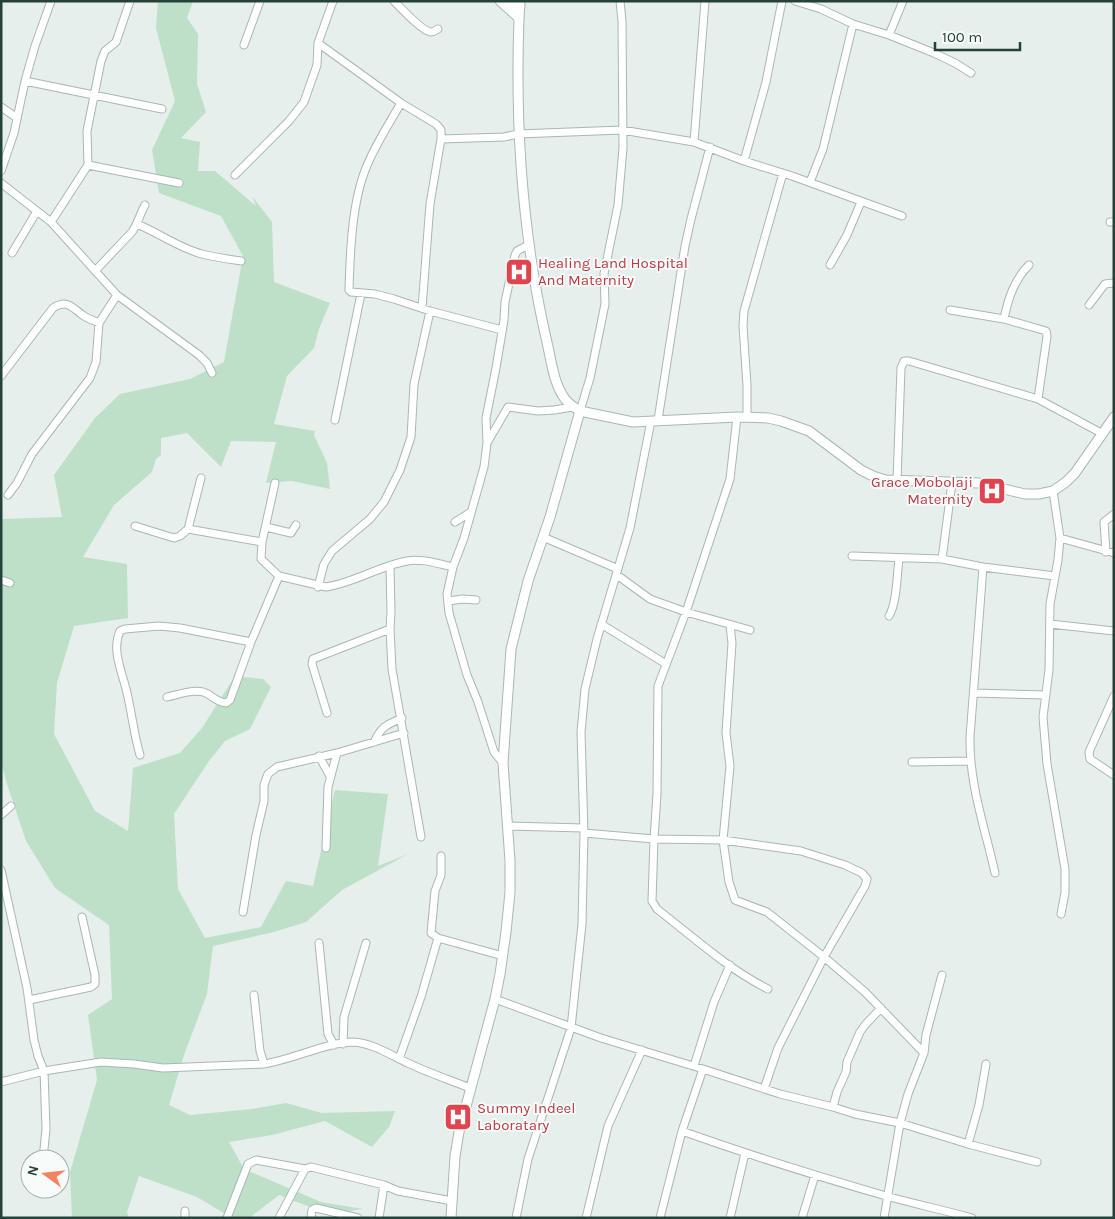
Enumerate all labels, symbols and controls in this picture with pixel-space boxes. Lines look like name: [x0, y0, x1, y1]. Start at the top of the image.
scale bar: [935, 20, 1020, 52]
text: 100 m: [942, 28, 982, 46]
place label: Healing Land Hospital And Maternity: [538, 254, 688, 289]
hospital icon: Healing Land Hospital And Maternity: [504, 257, 534, 287]
place label: Grace Mobolaji Maternity: [871, 473, 973, 508]
hospital icon: Grace Mobolaji Maternity: [977, 476, 1007, 506]
place label: Summy Indeel Laboratary: [477, 1099, 576, 1134]
hospital icon: Summy Indeel Laboratary: [443, 1102, 473, 1132]
north arrow: [20, 1149, 70, 1199]
text: N: [23, 1164, 42, 1178]

